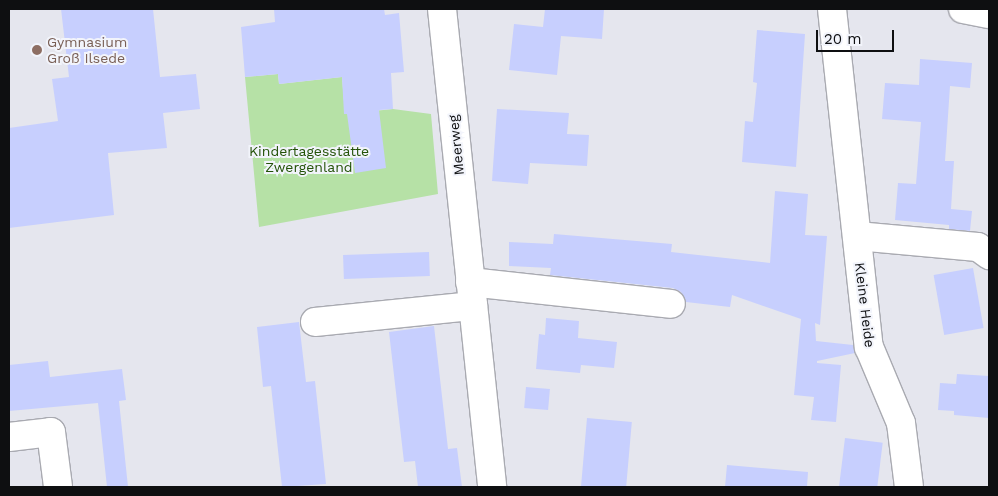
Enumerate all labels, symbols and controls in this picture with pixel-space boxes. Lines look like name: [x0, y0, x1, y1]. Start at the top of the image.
scale bar: [818, 20, 896, 52]
text: 20 m: [824, 30, 862, 48]
place label: Gymnasium Groß Ilsede: [47, 34, 127, 66]
marker: Gymnasium Groß Ilsede: [31, 44, 43, 56]
street label: Meerweg: [444, 114, 468, 176]
park label: Kindertagesstätte Zwergenland: [249, 143, 369, 176]
street label: Kleine Heide: [851, 261, 879, 349]

